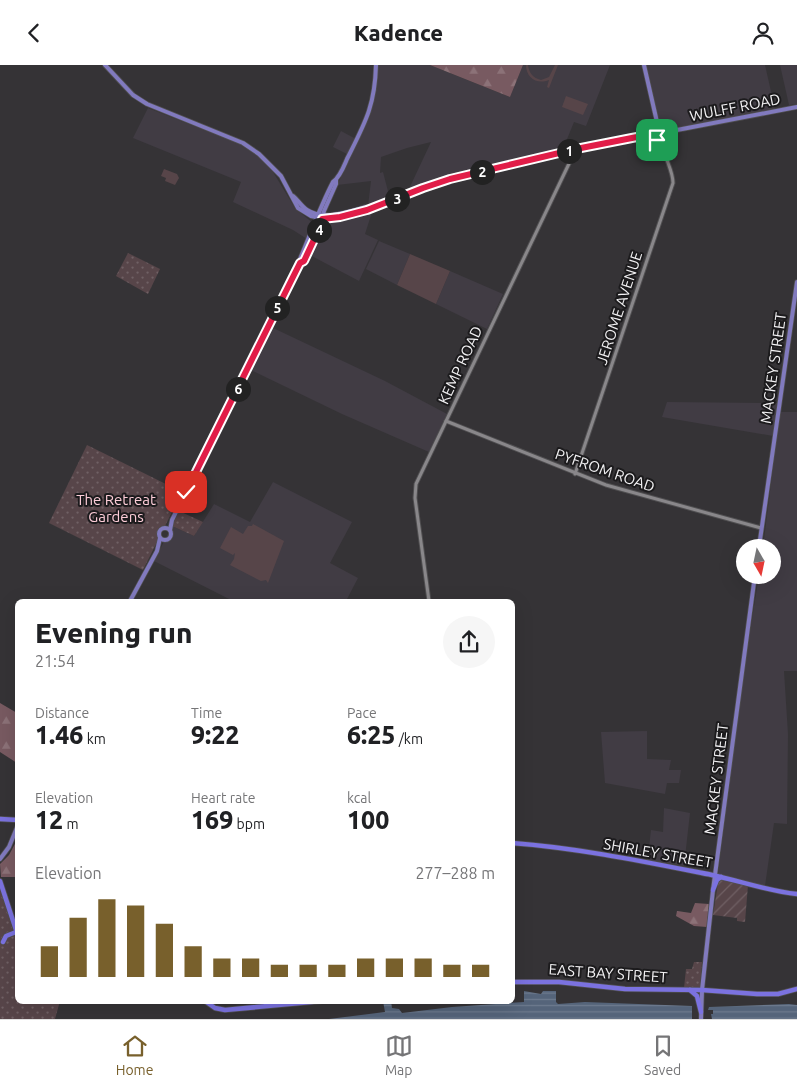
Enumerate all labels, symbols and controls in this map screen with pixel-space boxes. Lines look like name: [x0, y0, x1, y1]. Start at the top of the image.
icon: back: [20, 19, 48, 47]
icon: person: [749, 19, 777, 47]
text: Kadence: [354, 20, 443, 45]
street label: WULFF ROAD: [688, 90, 782, 124]
pin: [636, 119, 678, 161]
icon: arrive: [643, 126, 671, 154]
pin: 1: [556, 139, 582, 163]
text: 1: [566, 143, 573, 159]
pin: 2: [470, 159, 494, 185]
text: 2: [479, 164, 486, 180]
pin: 3: [384, 187, 410, 211]
text: 3: [394, 191, 401, 207]
pin: 4: [306, 217, 332, 243]
text: 4: [316, 222, 323, 238]
street label: JEROME AVENUE: [593, 249, 645, 367]
pin: 5: [264, 295, 290, 321]
text: 5: [274, 300, 281, 316]
street label: MACKEY STREET: [757, 311, 789, 425]
street label: KEMP ROAD: [435, 323, 485, 407]
pin: 6: [226, 377, 250, 401]
text: 6: [235, 381, 242, 397]
street label: PYFROM ROAD: [553, 445, 657, 495]
pin: [165, 471, 207, 513]
icon: check: [172, 478, 200, 506]
park label: The Retreat Gardens: [76, 491, 156, 525]
north arrow: [736, 539, 781, 584]
map controls: [736, 539, 781, 584]
button: share: [443, 616, 495, 668]
text: Evening run: [35, 617, 193, 648]
text: 21:54: [35, 652, 75, 670]
text: Distance: [35, 705, 89, 721]
text: Time: [191, 705, 222, 721]
text: Pace: [347, 705, 377, 721]
text: 1.46: [35, 721, 83, 749]
text: 9:22: [191, 721, 239, 749]
text: 6:25: [347, 721, 395, 749]
street label: MACKEY STREET: [701, 722, 731, 836]
text: km: [83, 731, 106, 747]
text: /km: [395, 731, 423, 747]
text: Elevation: [35, 790, 93, 806]
text: Heart rate: [191, 790, 255, 806]
text: kcal: [347, 790, 371, 806]
text: 12: [35, 806, 63, 834]
text: 169: [191, 806, 233, 834]
text: 100: [347, 806, 389, 834]
text: m: [63, 816, 79, 832]
text: bpm: [233, 816, 265, 832]
street label: SHIRLEY STREET: [602, 835, 714, 871]
text: Elevation: [35, 864, 102, 882]
text: 277–288 m: [415, 864, 495, 882]
street label: EAST BAY STREET: [548, 960, 669, 986]
tab: Home: [116, 1032, 153, 1078]
tab: Map: [385, 1032, 413, 1078]
tab: Saved: [644, 1032, 681, 1078]

